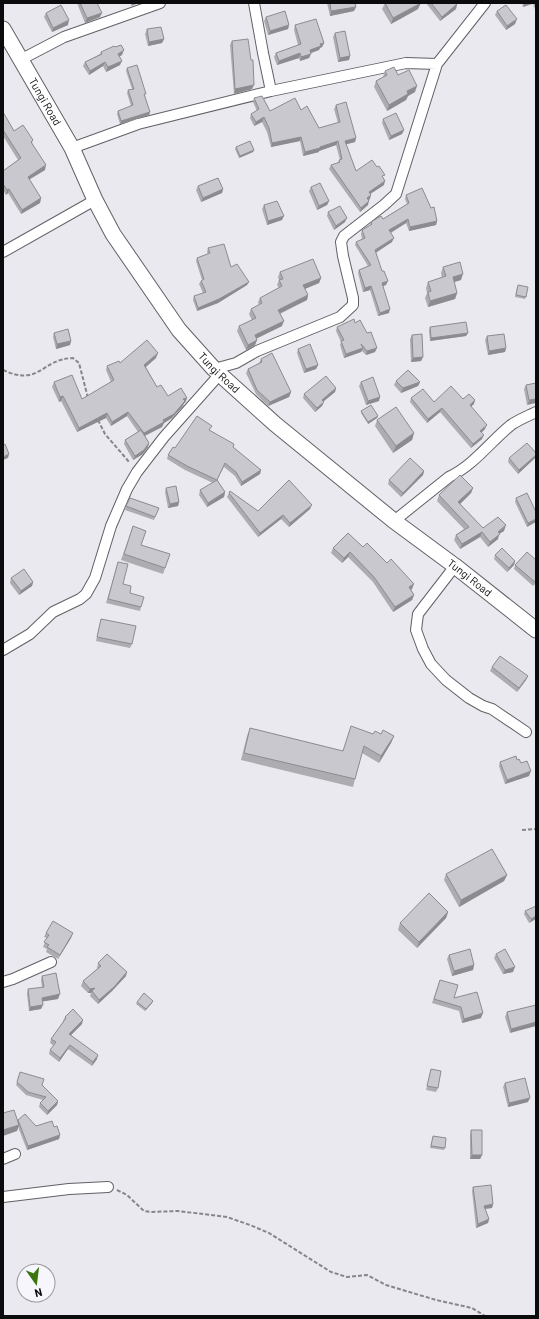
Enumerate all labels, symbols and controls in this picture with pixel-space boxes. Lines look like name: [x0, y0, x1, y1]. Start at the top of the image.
street label: Tungi Road: [27, 75, 64, 128]
street label: Tungi Road: [196, 349, 243, 395]
street label: Tungi Road: [445, 556, 495, 599]
north arrow: [16, 1263, 56, 1303]
text: N: [33, 1286, 44, 1300]

